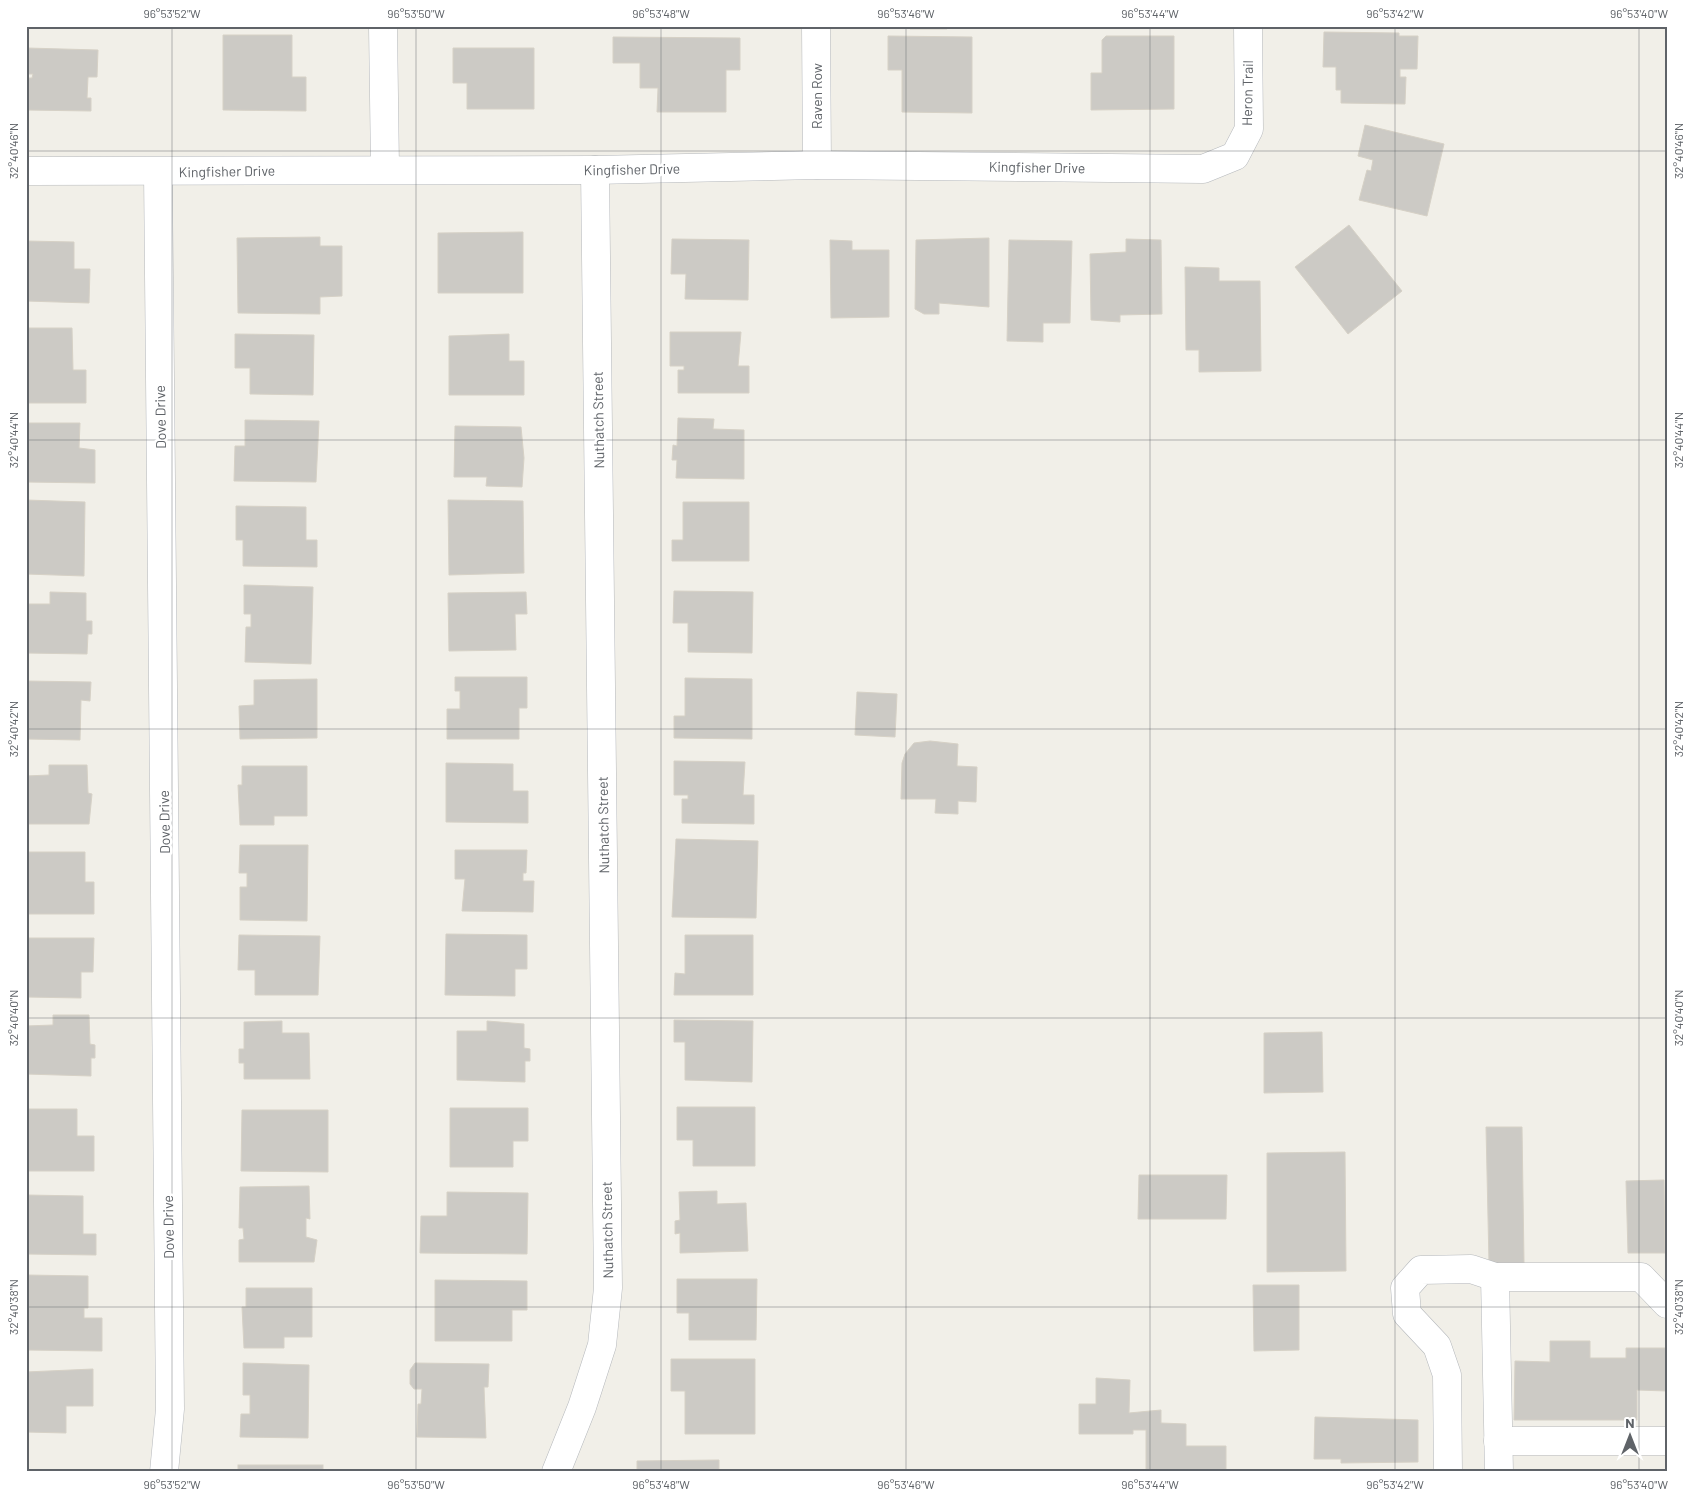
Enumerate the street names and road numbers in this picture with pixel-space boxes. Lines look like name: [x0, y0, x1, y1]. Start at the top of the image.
street label: Heron Trail: [1238, 60, 1256, 126]
street label: Raven Row: [808, 63, 825, 129]
street label: Kingfisher Drive: [989, 158, 1085, 176]
street label: Kingfisher Drive: [584, 160, 680, 178]
street label: Kingfisher Drive: [179, 162, 275, 180]
street label: Nuthatch Street: [589, 371, 607, 469]
street label: Dove Drive: [151, 385, 169, 449]
street label: Nuthatch Street: [594, 776, 612, 874]
street label: Dove Drive: [155, 790, 173, 854]
street label: Nuthatch Street: [598, 1181, 616, 1279]
street label: Dove Drive: [159, 1195, 177, 1259]

